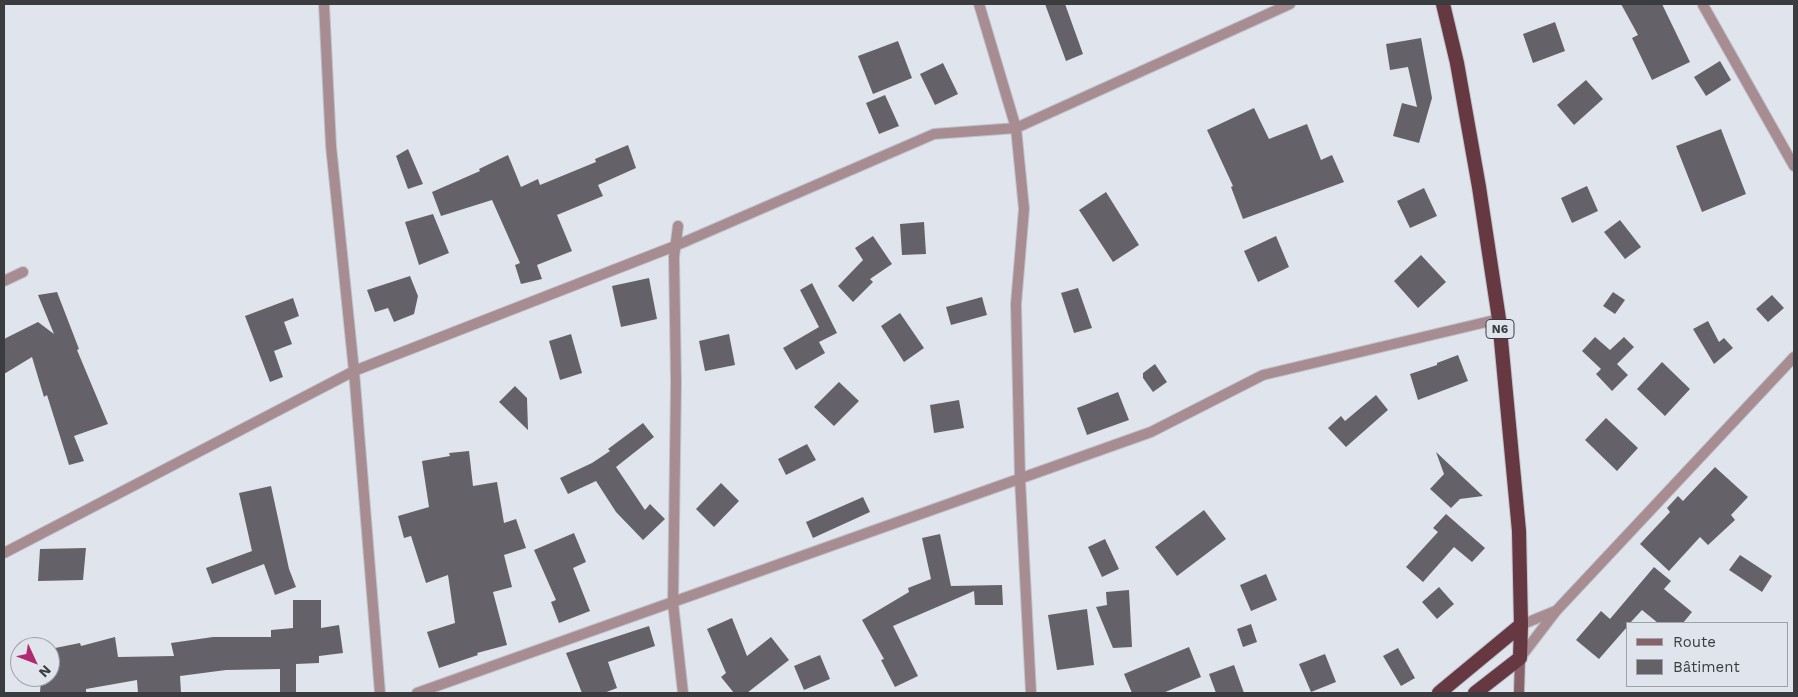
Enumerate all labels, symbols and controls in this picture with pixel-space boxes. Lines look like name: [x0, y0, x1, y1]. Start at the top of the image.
road number: N6: [1486, 320, 1514, 338]
legend: [1626, 622, 1788, 687]
text: Route: [1673, 633, 1716, 651]
north arrow: [10, 637, 60, 687]
text: Bâtiment: [1673, 658, 1740, 676]
text: N: [36, 662, 55, 681]

